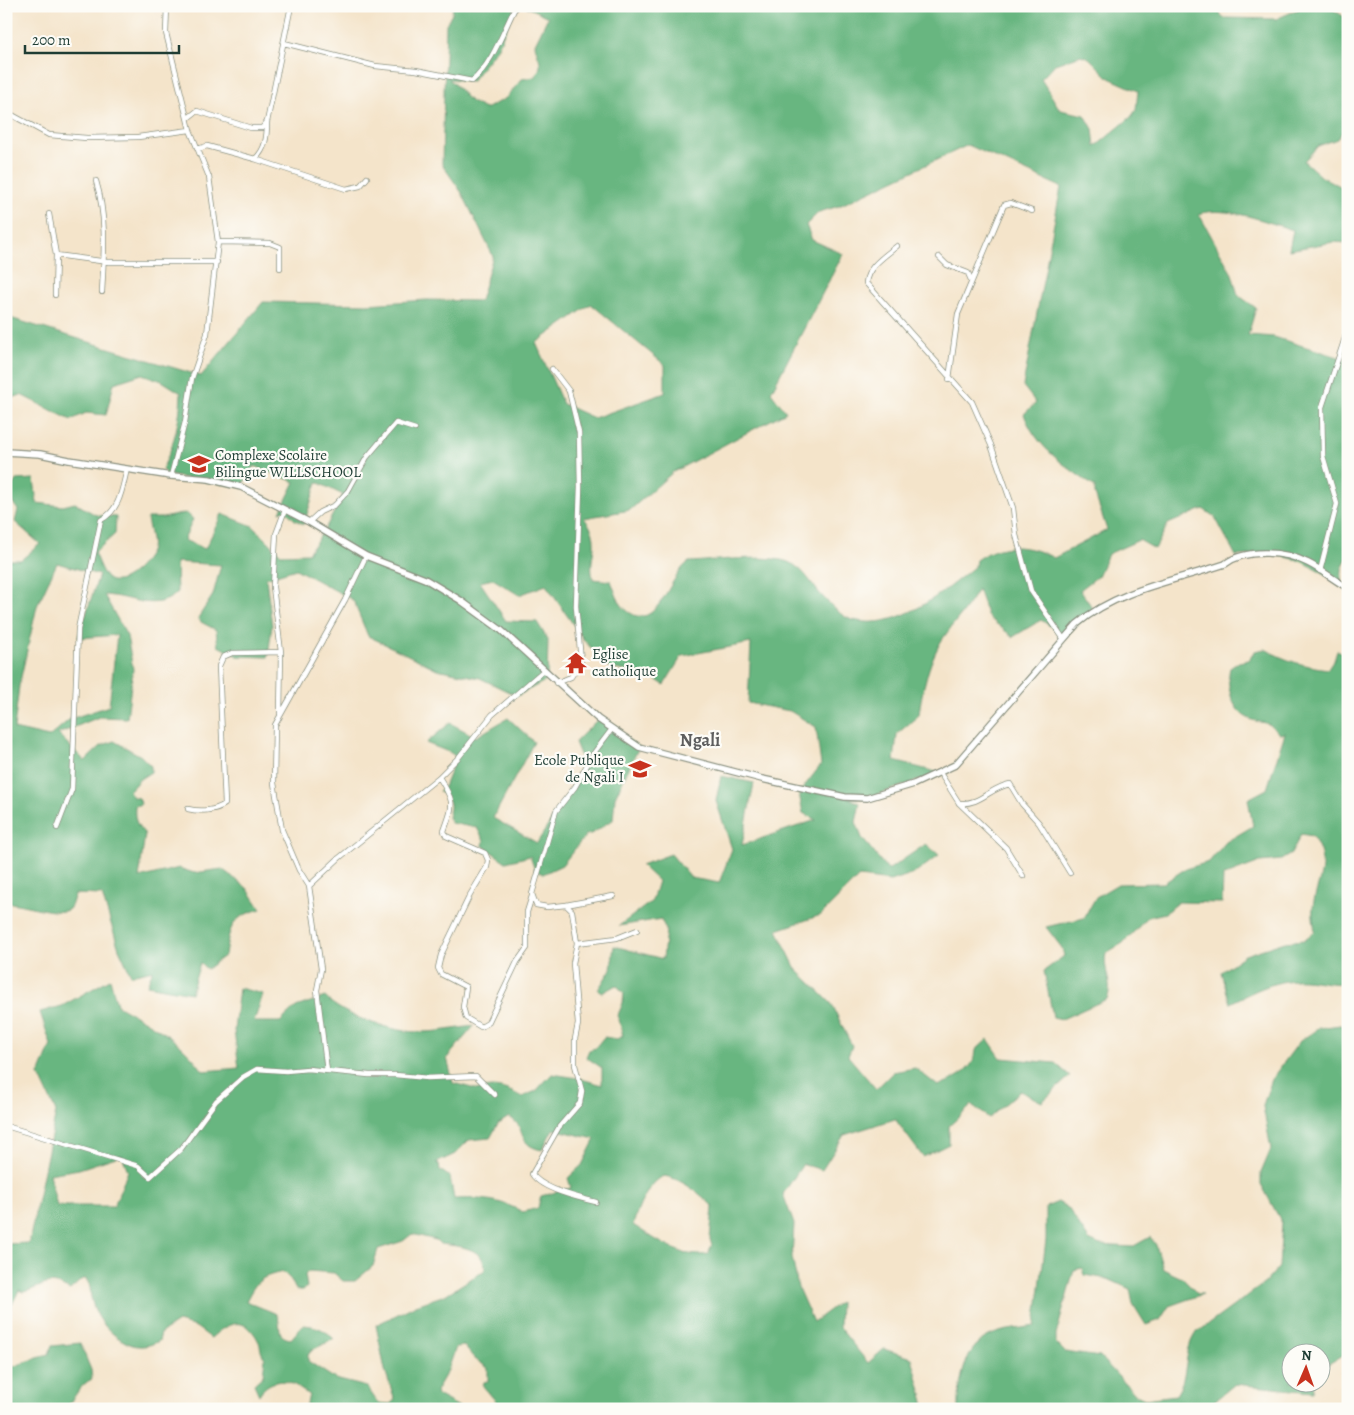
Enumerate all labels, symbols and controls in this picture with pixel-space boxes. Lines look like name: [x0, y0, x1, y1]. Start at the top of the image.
scale bar: [25, 22, 179, 54]
text: 200 m: [32, 30, 71, 50]
place label: Complexe Scolaire Bilingue WILLSCHOOL: [215, 445, 361, 482]
school or university icon: Complexe Scolaire Bilingue WILLSCHOOL: [186, 451, 212, 477]
place label: Eglise catholique: [592, 644, 656, 681]
temple icon: Eglise catholique: [563, 650, 589, 676]
district label: Ngali: [680, 728, 720, 752]
place label: Ecole Publique de Ngali I: [534, 750, 624, 787]
school or university icon: Ecole Publique de Ngali I: [627, 756, 653, 782]
north arrow: [1282, 1342, 1332, 1392]
text: N: [1301, 1346, 1312, 1365]

